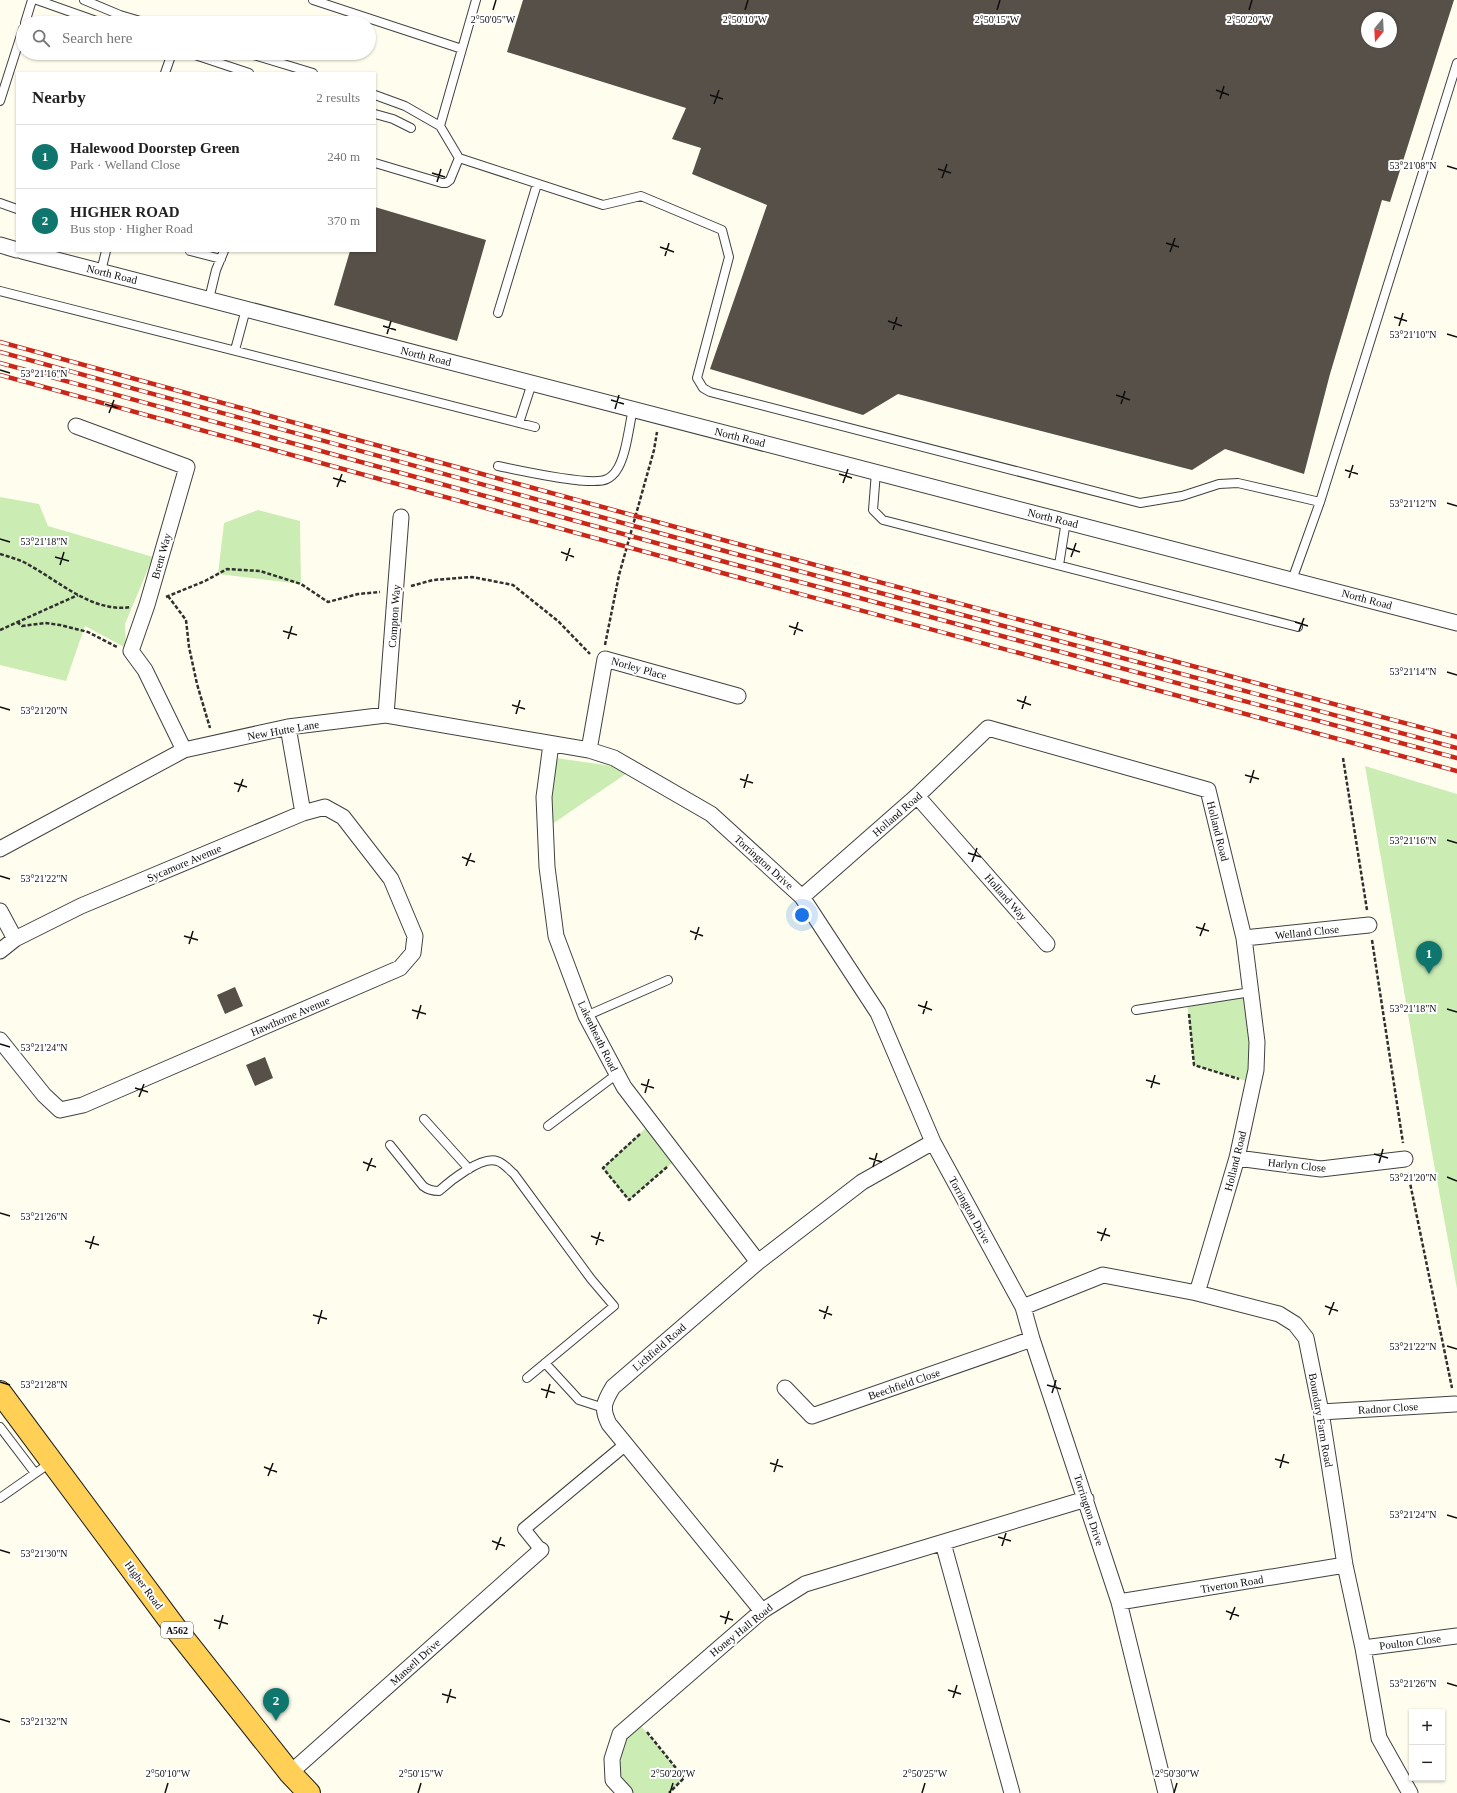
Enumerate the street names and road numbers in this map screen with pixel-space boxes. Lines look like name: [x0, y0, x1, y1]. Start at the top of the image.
street label: North Road: [85, 262, 139, 286]
street label: North Road: [399, 344, 453, 368]
street label: North Road: [713, 425, 767, 449]
street label: North Road: [1026, 506, 1080, 530]
street label: Brent Way: [149, 531, 173, 580]
street label: Compton Way: [386, 583, 402, 648]
street label: North Road: [1341, 587, 1394, 612]
street label: Norley Place: [610, 654, 668, 682]
street label: New Hutte Lane: [246, 718, 320, 742]
street label: Holland Road: [870, 789, 924, 839]
street label: Holland Road: [1205, 800, 1231, 863]
street label: Torrington Drive: [732, 833, 796, 892]
street label: Sycamore Avenue: [145, 842, 223, 884]
street label: Holland Way: [982, 871, 1030, 923]
street label: Welland Close: [1274, 923, 1340, 941]
street label: Hawthorne Avenue: [249, 994, 331, 1038]
street label: Lakenheath Road: [576, 999, 621, 1074]
street label: Holland Road: [1222, 1129, 1248, 1192]
street label: Harlyn Close: [1267, 1156, 1327, 1174]
street label: Torrington Drive: [947, 1174, 993, 1246]
street label: Lichfield Road: [630, 1320, 688, 1373]
street label: Beechfield Close: [866, 1366, 942, 1402]
street label: Boundary Farm Road: [1307, 1372, 1335, 1468]
street label: Radnor Close: [1358, 1400, 1419, 1416]
street label: Torrington Drive: [1072, 1473, 1106, 1547]
street label: Higher Road: [123, 1559, 166, 1612]
street label: Tiverton Road: [1200, 1573, 1265, 1595]
street label: Honey Hall Road: [707, 1601, 775, 1659]
road number: A562: [161, 1622, 193, 1638]
street label: Poulton Close: [1378, 1632, 1442, 1652]
street label: Mansell Drive: [387, 1636, 443, 1688]

